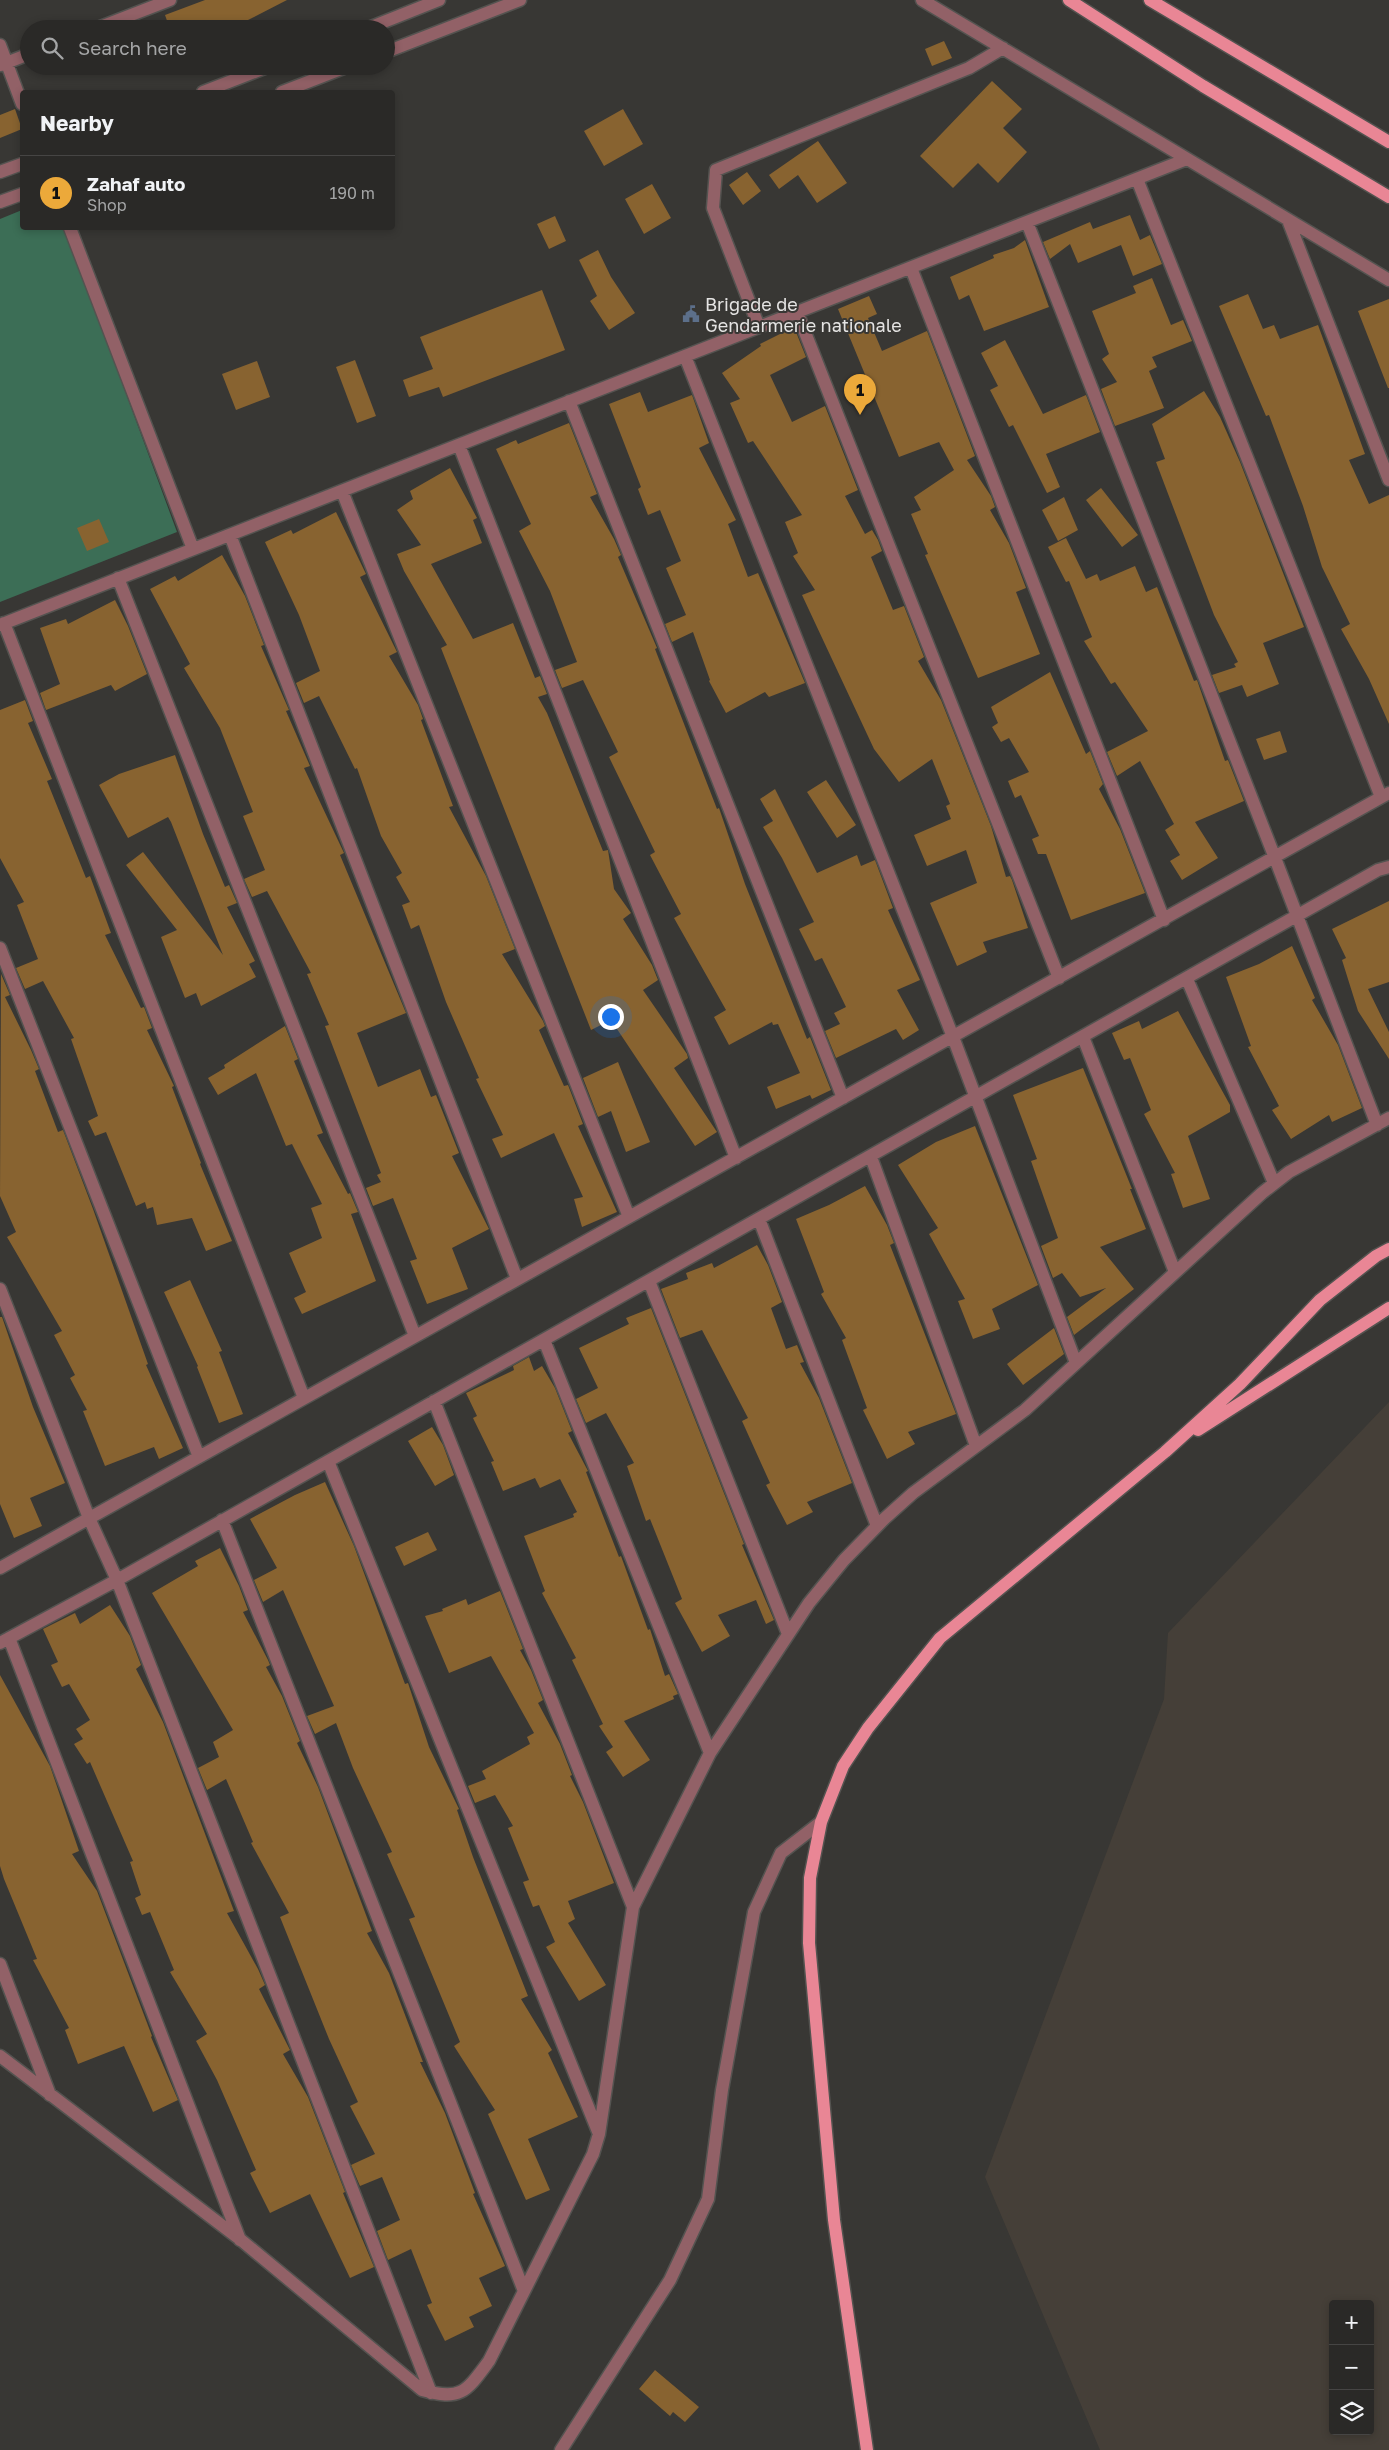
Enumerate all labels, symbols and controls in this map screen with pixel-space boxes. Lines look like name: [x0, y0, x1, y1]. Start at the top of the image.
search box: [20, 20, 395, 75]
icon: search: [38, 34, 66, 62]
text: Search here: [78, 36, 187, 59]
text: Nearby: [40, 110, 114, 136]
text: Zahaf auto: [87, 172, 186, 195]
text: 1: [52, 183, 60, 203]
text: 190 m: [329, 183, 375, 203]
text: Shop: [87, 195, 127, 215]
place label: Brigade de Gendarmerie nationale: [705, 293, 902, 336]
public building icon: Brigade de Gendarmerie nationale: [681, 304, 701, 324]
pin: 1: [844, 374, 876, 415]
your location: [598, 1004, 624, 1030]
map controls: [1329, 2300, 1374, 2435]
button: +: [1329, 2300, 1374, 2345]
button: −: [1329, 2345, 1374, 2390]
button: layers: [1329, 2390, 1374, 2435]

